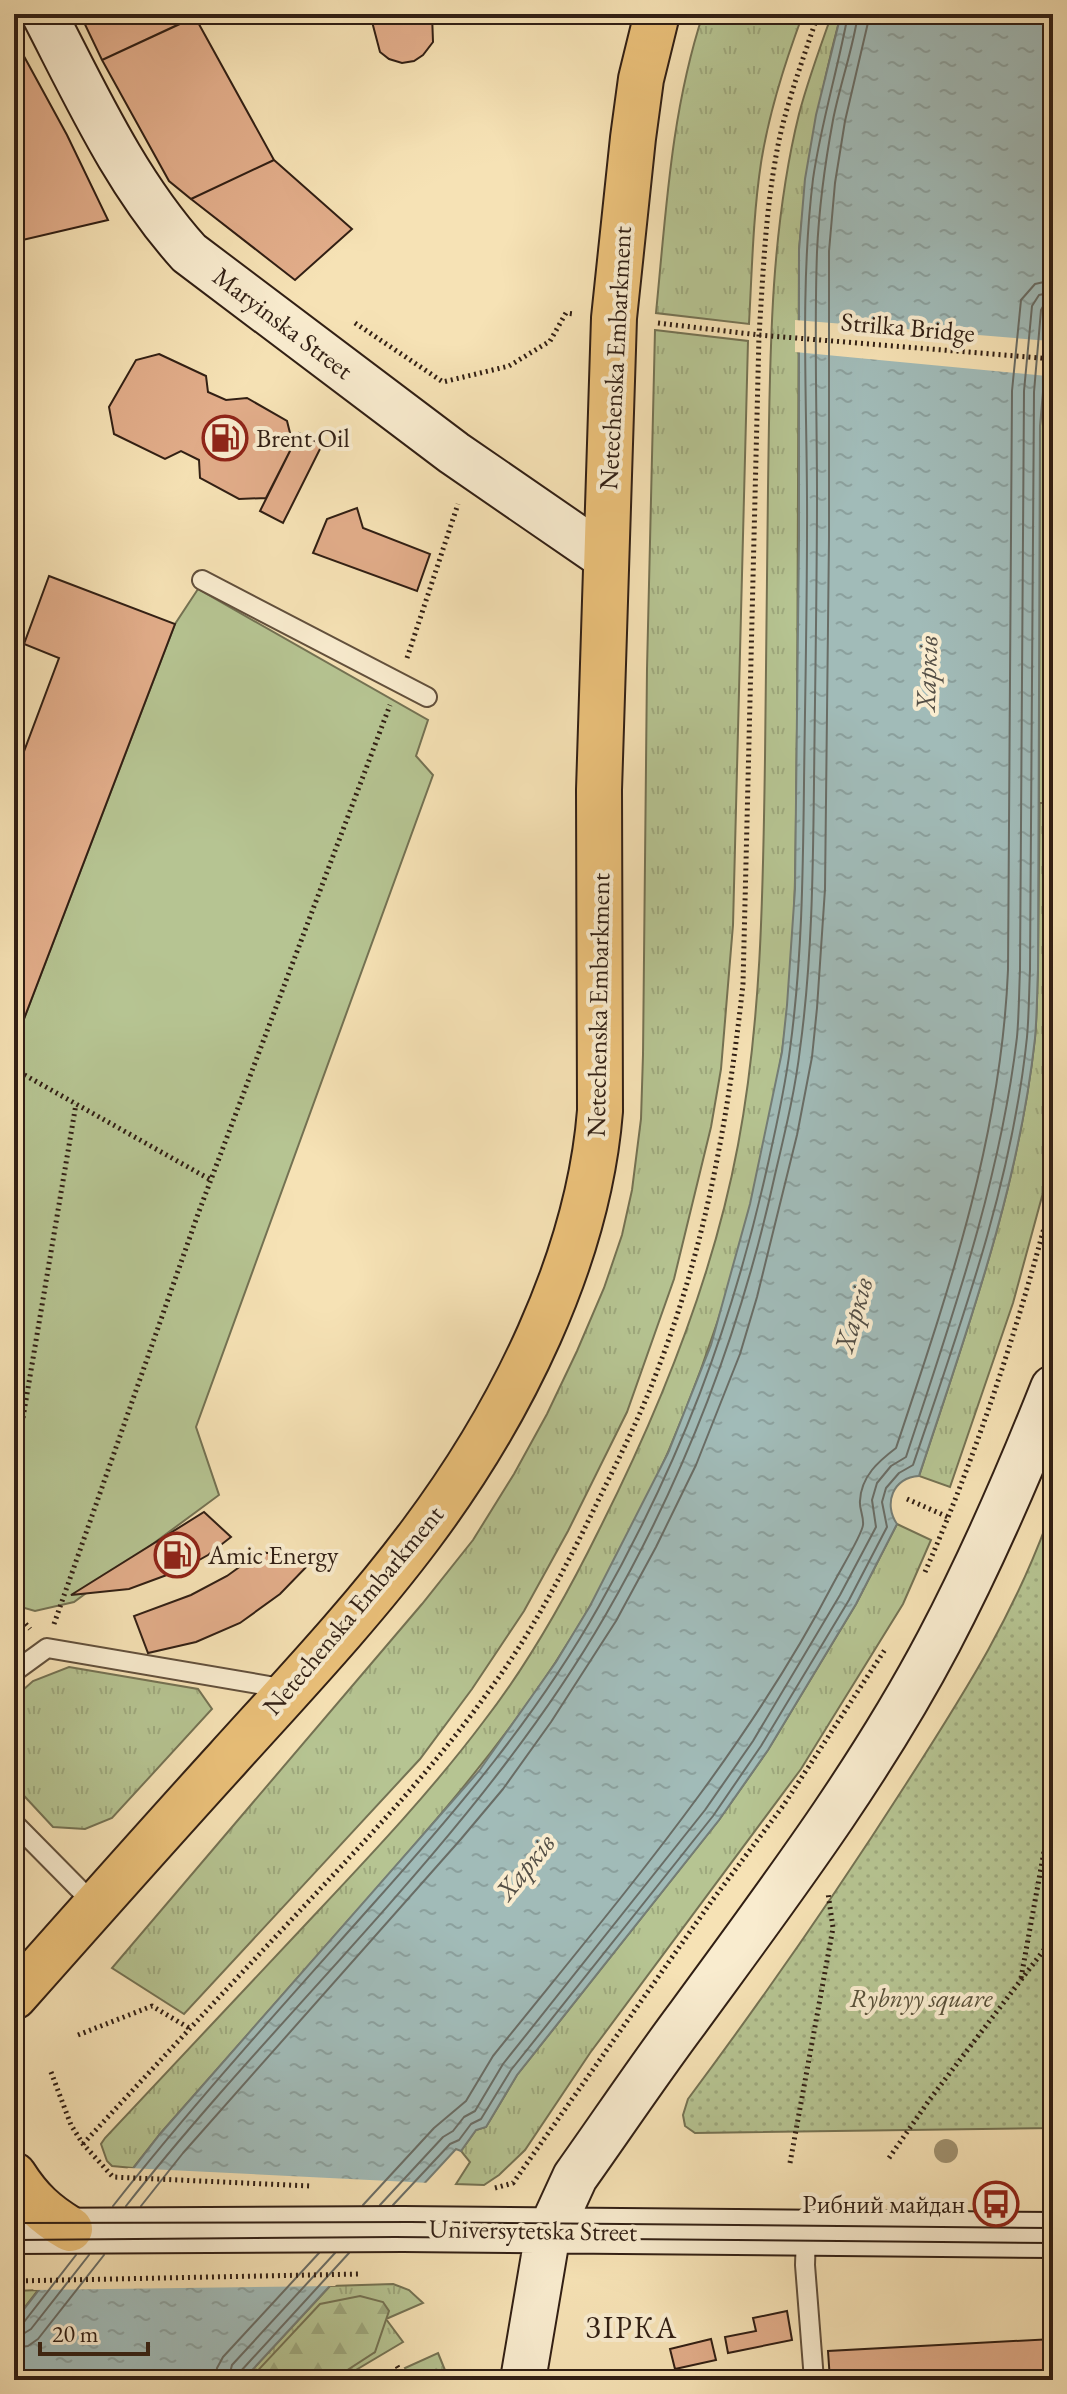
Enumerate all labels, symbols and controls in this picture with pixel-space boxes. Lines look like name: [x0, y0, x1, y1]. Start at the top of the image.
street label: Netechenska Embarkment: [591, 225, 639, 491]
street label: Maryinska Street: [206, 259, 360, 387]
street label: Strilka Bridge: [840, 304, 976, 350]
fuel station icon: Brent Oil: [201, 414, 249, 462]
place label: Brent Oil: [256, 421, 350, 455]
water label: Харків: [907, 634, 945, 713]
street label: Netechenska Embarkment: [579, 873, 617, 1137]
water label: Харків: [825, 1272, 881, 1357]
street label: Netechenska Embarkment: [255, 1498, 451, 1722]
fuel station icon: Amic Energy: [153, 1531, 201, 1579]
place label: Amic Energy: [207, 1538, 339, 1572]
water label: Харків: [486, 1825, 563, 1908]
park label: Rybnyy square: [849, 1981, 994, 2016]
bus stop icon: Рибний майдан: [972, 2180, 1020, 2228]
place label: Рибний майдан: [802, 2187, 965, 2221]
street label: Universytetska Street: [429, 2211, 637, 2249]
scale bar: [40, 2306, 148, 2356]
district label: ЗІРКА: [586, 2308, 678, 2347]
text: 20 m: [52, 2318, 99, 2349]

